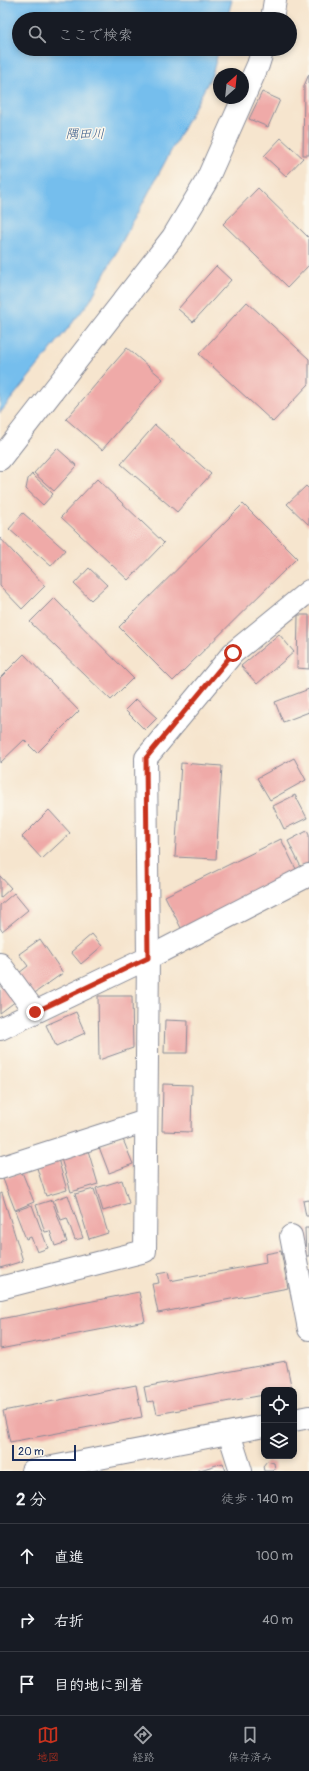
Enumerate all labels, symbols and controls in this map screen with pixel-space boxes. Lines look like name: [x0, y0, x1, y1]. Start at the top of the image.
search box: [12, 12, 297, 56]
icon: search: [26, 23, 48, 45]
text: ここで検索: [58, 26, 133, 45]
north arrow: [213, 68, 249, 104]
water label: 隅田川: [65, 126, 105, 142]
route start: [224, 644, 242, 662]
route end: [26, 1003, 44, 1021]
map controls: [261, 1387, 297, 1459]
button: locate: [261, 1387, 297, 1423]
button: layers: [261, 1423, 297, 1459]
scale bar: [12, 1443, 76, 1462]
text: 20 m: [18, 1445, 44, 1458]
text: 2 分: [16, 1489, 46, 1510]
text: 徒歩 · 140 m: [221, 1491, 293, 1507]
icon: ahead: [16, 1545, 38, 1567]
text: 直進: [54, 1548, 84, 1567]
text: 100 m: [256, 1548, 293, 1564]
icon: right: [16, 1609, 38, 1631]
text: 右折: [54, 1612, 84, 1631]
text: 40 m: [262, 1612, 293, 1628]
icon: arrive: [16, 1673, 38, 1695]
text: 目的地に到着: [54, 1676, 144, 1695]
tab: 地図: [37, 1724, 59, 1764]
tab: 経路: [132, 1724, 154, 1764]
tab: 保存済み: [228, 1724, 272, 1764]

